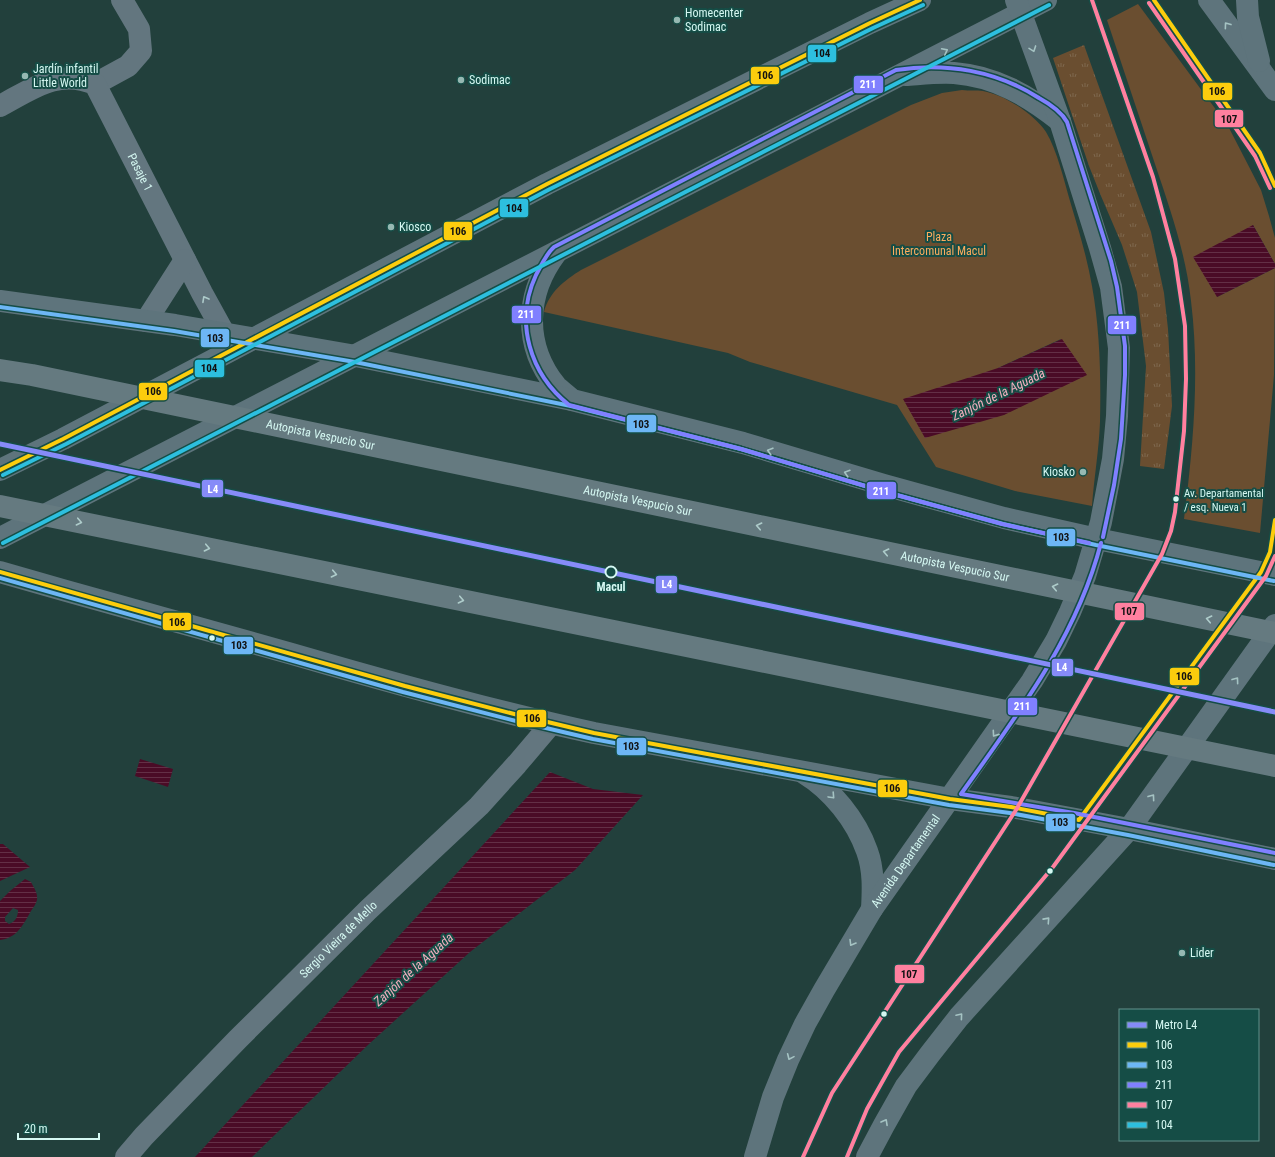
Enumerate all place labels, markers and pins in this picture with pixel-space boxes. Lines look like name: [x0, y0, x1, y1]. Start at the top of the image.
place label: Homecenter Sodimac: [685, 6, 743, 34]
marker: Homecenter Sodimac: [672, 15, 682, 25]
place label: Jardín infantil Little World: [33, 62, 98, 90]
marker: Jardín infantil Little World: [20, 71, 30, 81]
place label: Sodimac: [469, 73, 511, 87]
marker: Sodimac: [456, 75, 466, 85]
place label: Kiosco: [399, 220, 431, 234]
marker: Kiosco: [386, 222, 396, 232]
place label: Kiosko: [1043, 465, 1075, 479]
marker: Kiosko: [1078, 467, 1088, 477]
place label: Av. Departamental / esq. Nueva 1: [1184, 487, 1264, 514]
marker: Av. Departamental / esq. Nueva 1: [1171, 494, 1181, 504]
marker: Macul: [604, 565, 618, 579]
place label: Macul: [596, 580, 626, 594]
unlabelled marker: [207, 633, 217, 643]
unlabelled marker: [1045, 866, 1055, 876]
place label: Lider: [1190, 946, 1214, 960]
marker: Lider: [1177, 948, 1187, 958]
unlabelled marker: [879, 1009, 889, 1019]

